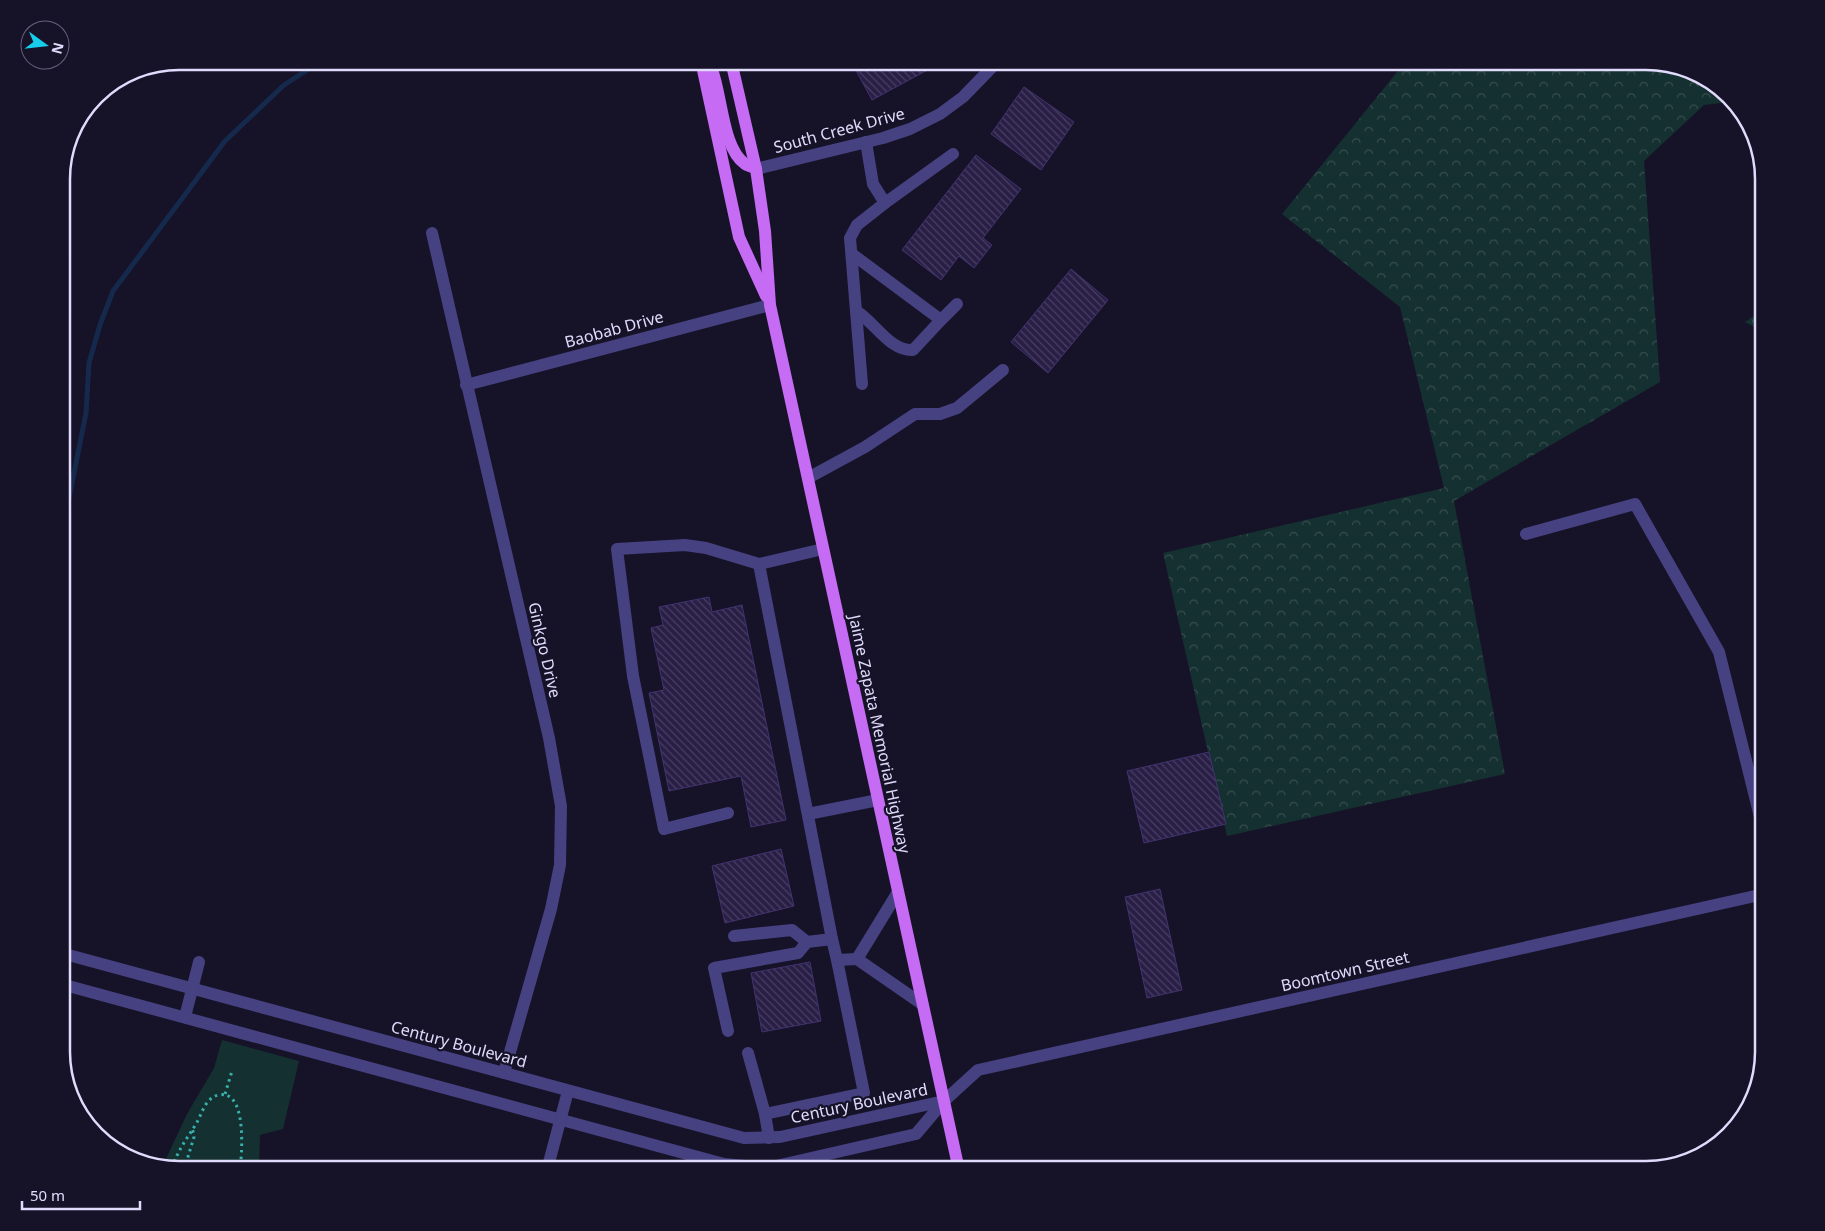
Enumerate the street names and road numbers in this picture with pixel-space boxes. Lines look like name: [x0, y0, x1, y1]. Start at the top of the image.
street label: South Creek Drive: [771, 102, 907, 158]
street label: Baobab Drive: [562, 305, 666, 353]
street label: Ginkgo Drive: [523, 600, 567, 700]
street label: Jaime Zapata Memorial Highway: [844, 611, 916, 856]
street label: Boomtown Street: [1279, 945, 1412, 996]
street label: Century Boulevard: [389, 1015, 529, 1073]
street label: Century Boulevard: [788, 1078, 930, 1128]

